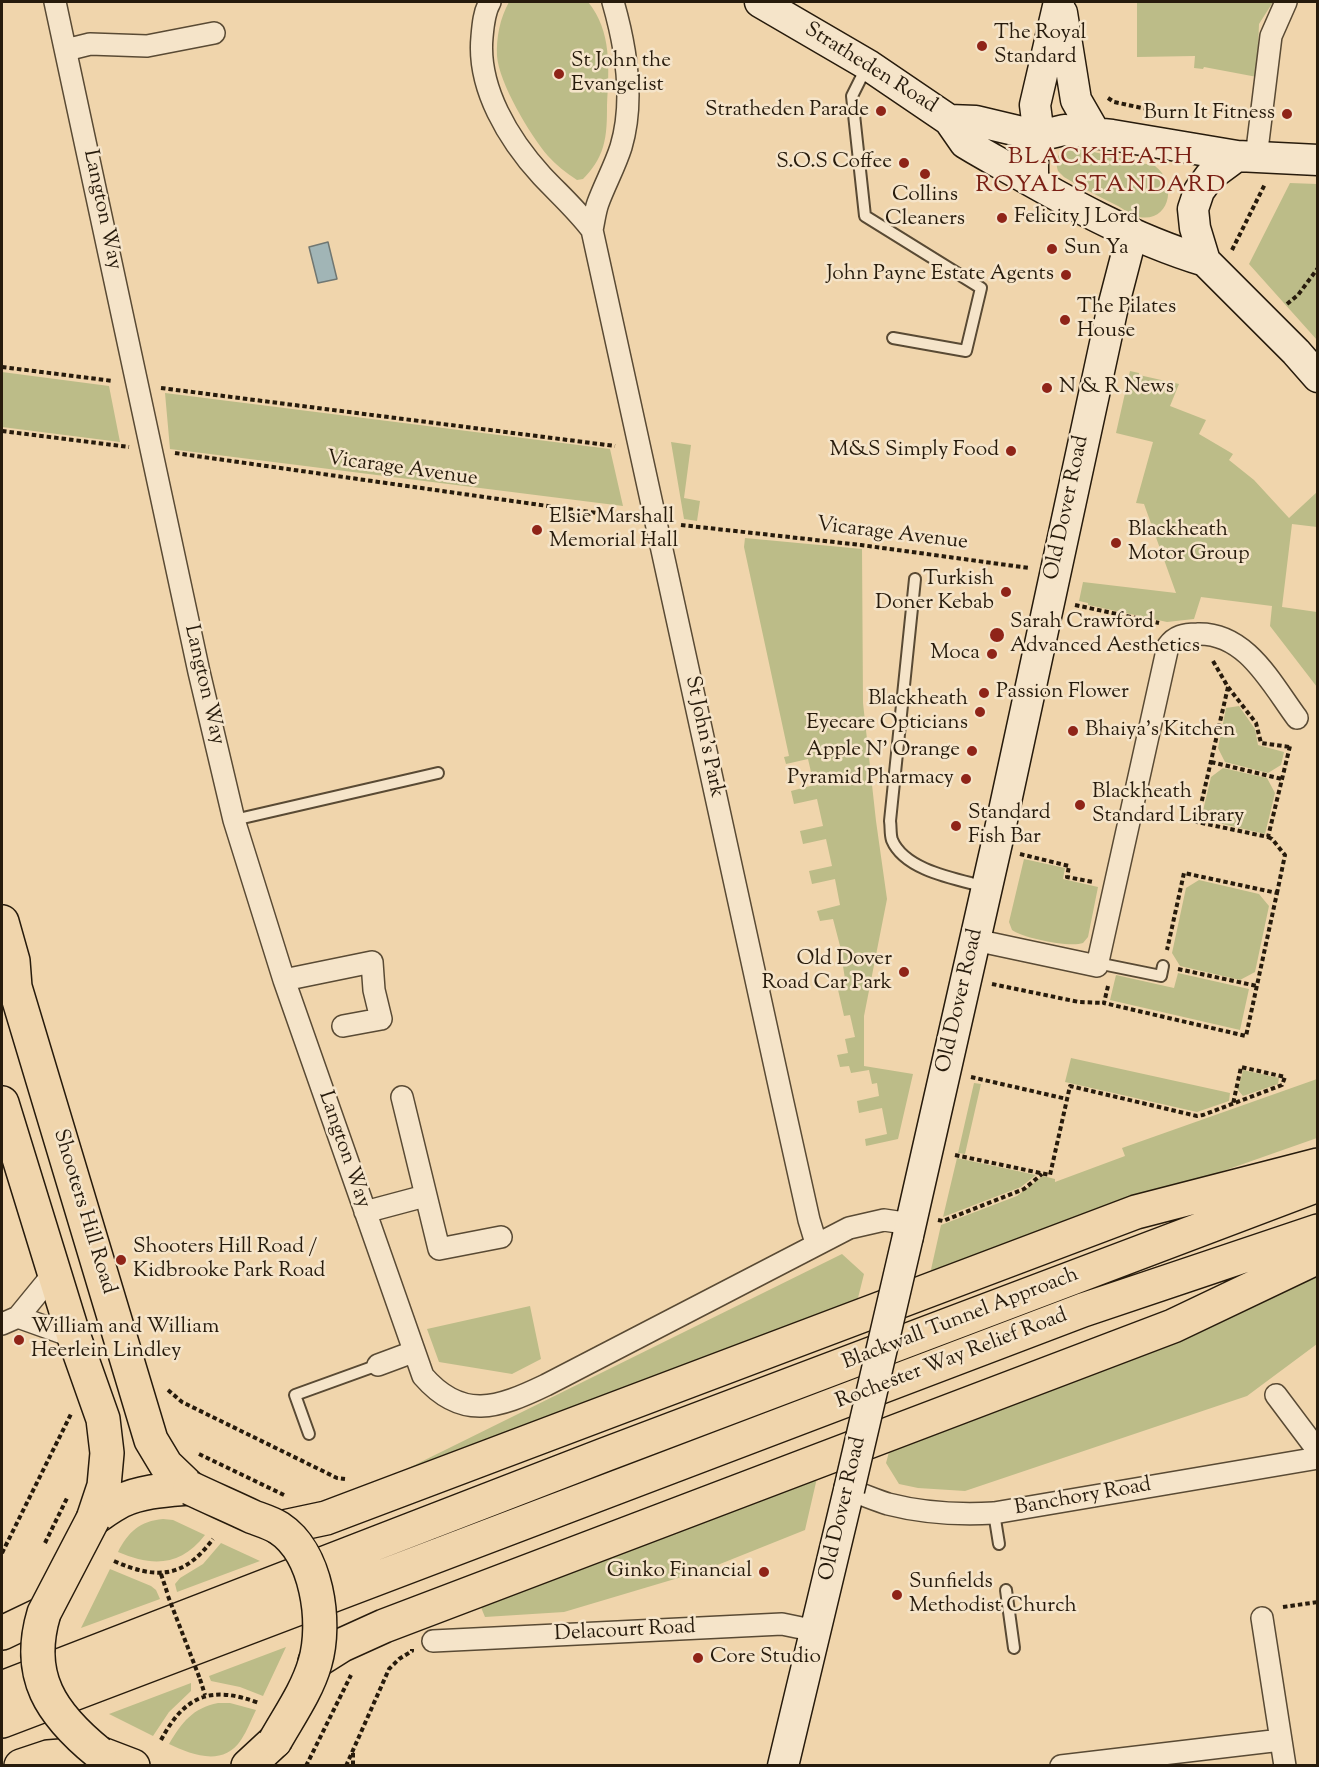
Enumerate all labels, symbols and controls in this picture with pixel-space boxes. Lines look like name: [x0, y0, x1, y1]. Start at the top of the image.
street label: Stratheden Road: [799, 18, 941, 120]
place label: The Royal Standard: [994, 21, 1086, 71]
marker: The Royal Standard: [975, 39, 989, 53]
place label: St John the Evangelist: [571, 49, 671, 99]
marker: St John the Evangelist: [552, 67, 566, 81]
place label: Stratheden Parade: [705, 98, 869, 124]
place label: Burn It Fitness: [1144, 101, 1275, 127]
marker: Stratheden Parade: [874, 104, 888, 118]
marker: Burn It Fitness: [1280, 107, 1294, 121]
district label: BLACKHEATH ROYAL STANDARD: [975, 145, 1227, 201]
street label: Langton Way: [76, 148, 126, 272]
place label: S.O.S Coffee: [776, 150, 892, 176]
marker: S.O.S Coffee: [897, 156, 911, 170]
marker: Collins Cleaners: [918, 167, 932, 181]
place label: Collins Cleaners: [885, 183, 965, 233]
place label: Felicity J Lord: [1014, 205, 1139, 231]
marker: Felicity J Lord: [995, 211, 1009, 225]
place label: Sun Ya: [1064, 236, 1129, 262]
marker: Sun Ya: [1045, 242, 1059, 256]
place label: John Payne Estate Agents: [826, 262, 1054, 288]
marker: John Payne Estate Agents: [1059, 268, 1073, 282]
place label: The Pilates House: [1077, 295, 1176, 345]
marker: The Pilates House: [1058, 313, 1072, 327]
place label: N & R News: [1059, 375, 1174, 401]
marker: N & R News: [1040, 381, 1054, 395]
street label: Old Dover Road: [1040, 433, 1096, 583]
place label: M&S Simply Food: [830, 438, 999, 464]
marker: M&S Simply Food: [1004, 444, 1018, 458]
street label: Vicarage Avenue: [325, 447, 479, 493]
place label: Elsie Marshall Memorial Hall: [549, 505, 678, 555]
street label: Vicarage Avenue: [815, 513, 969, 557]
place label: Blackheath Motor Group: [1128, 518, 1250, 568]
marker: Elsie Marshall Memorial Hall: [530, 523, 544, 537]
marker: Blackheath Motor Group: [1109, 536, 1123, 550]
place label: Turkish Doner Kebab: [875, 567, 994, 617]
marker: Turkish Doner Kebab: [999, 585, 1013, 599]
place label: Sarah Crawford Advanced Aesthetics: [1010, 610, 1200, 660]
street label: Langton Way: [177, 623, 229, 747]
marker: Sarah Crawford Advanced Aesthetics: [988, 626, 1006, 644]
place label: Moca: [930, 641, 980, 667]
marker: Moca: [985, 647, 999, 661]
street label: St John's Park: [678, 674, 728, 800]
place label: Passion Flower: [996, 680, 1129, 706]
marker: Passion Flower: [977, 686, 991, 700]
place label: Blackheath Eyecare Opticians: [806, 687, 968, 737]
marker: Blackheath Eyecare Opticians: [973, 705, 987, 719]
place label: Bhaiya's Kitchen: [1085, 718, 1235, 744]
marker: Bhaiya's Kitchen: [1066, 724, 1080, 738]
place label: Apple N' Orange: [806, 738, 960, 764]
marker: Apple N' Orange: [965, 744, 979, 758]
place label: Pyramid Pharmacy: [787, 766, 954, 792]
marker: Pyramid Pharmacy: [959, 772, 973, 786]
place label: Blackheath Standard Library: [1092, 780, 1245, 830]
marker: Blackheath Standard Library: [1073, 798, 1087, 812]
place label: Standard Fish Bar: [968, 801, 1051, 851]
marker: Standard Fish Bar: [949, 819, 963, 833]
street label: Old Dover Road: [932, 926, 990, 1076]
place label: Old Dover Road Car Park: [762, 947, 892, 997]
marker: Old Dover Road Car Park: [897, 965, 911, 979]
street label: Langton Way: [311, 1088, 375, 1212]
street label: Shooters Hill Road: [46, 1127, 120, 1297]
place label: Shooters Hill Road / Kidbrooke Park Road: [133, 1235, 325, 1285]
marker: Shooters Hill Road / Kidbrooke Park Road: [114, 1253, 128, 1267]
street label: Blackwall Tunnel Approach: [840, 1263, 1082, 1377]
street label: Rochester Way Relief Road: [833, 1304, 1071, 1416]
place label: William and William Heerlein Lindley: [31, 1315, 219, 1365]
marker: William and William Heerlein Lindley: [12, 1333, 26, 1347]
street label: Old Dover Road: [815, 1434, 873, 1584]
street label: Banchory Road: [1013, 1474, 1153, 1522]
place label: Ginko Financial: [607, 1559, 752, 1585]
marker: Ginko Financial: [757, 1565, 771, 1579]
place label: Sunfields Methodist Church: [909, 1570, 1077, 1620]
marker: Sunfields Methodist Church: [890, 1588, 904, 1602]
street label: Delacourt Road: [554, 1616, 696, 1648]
place label: Core Studio: [710, 1645, 821, 1671]
marker: Core Studio: [691, 1651, 705, 1665]

